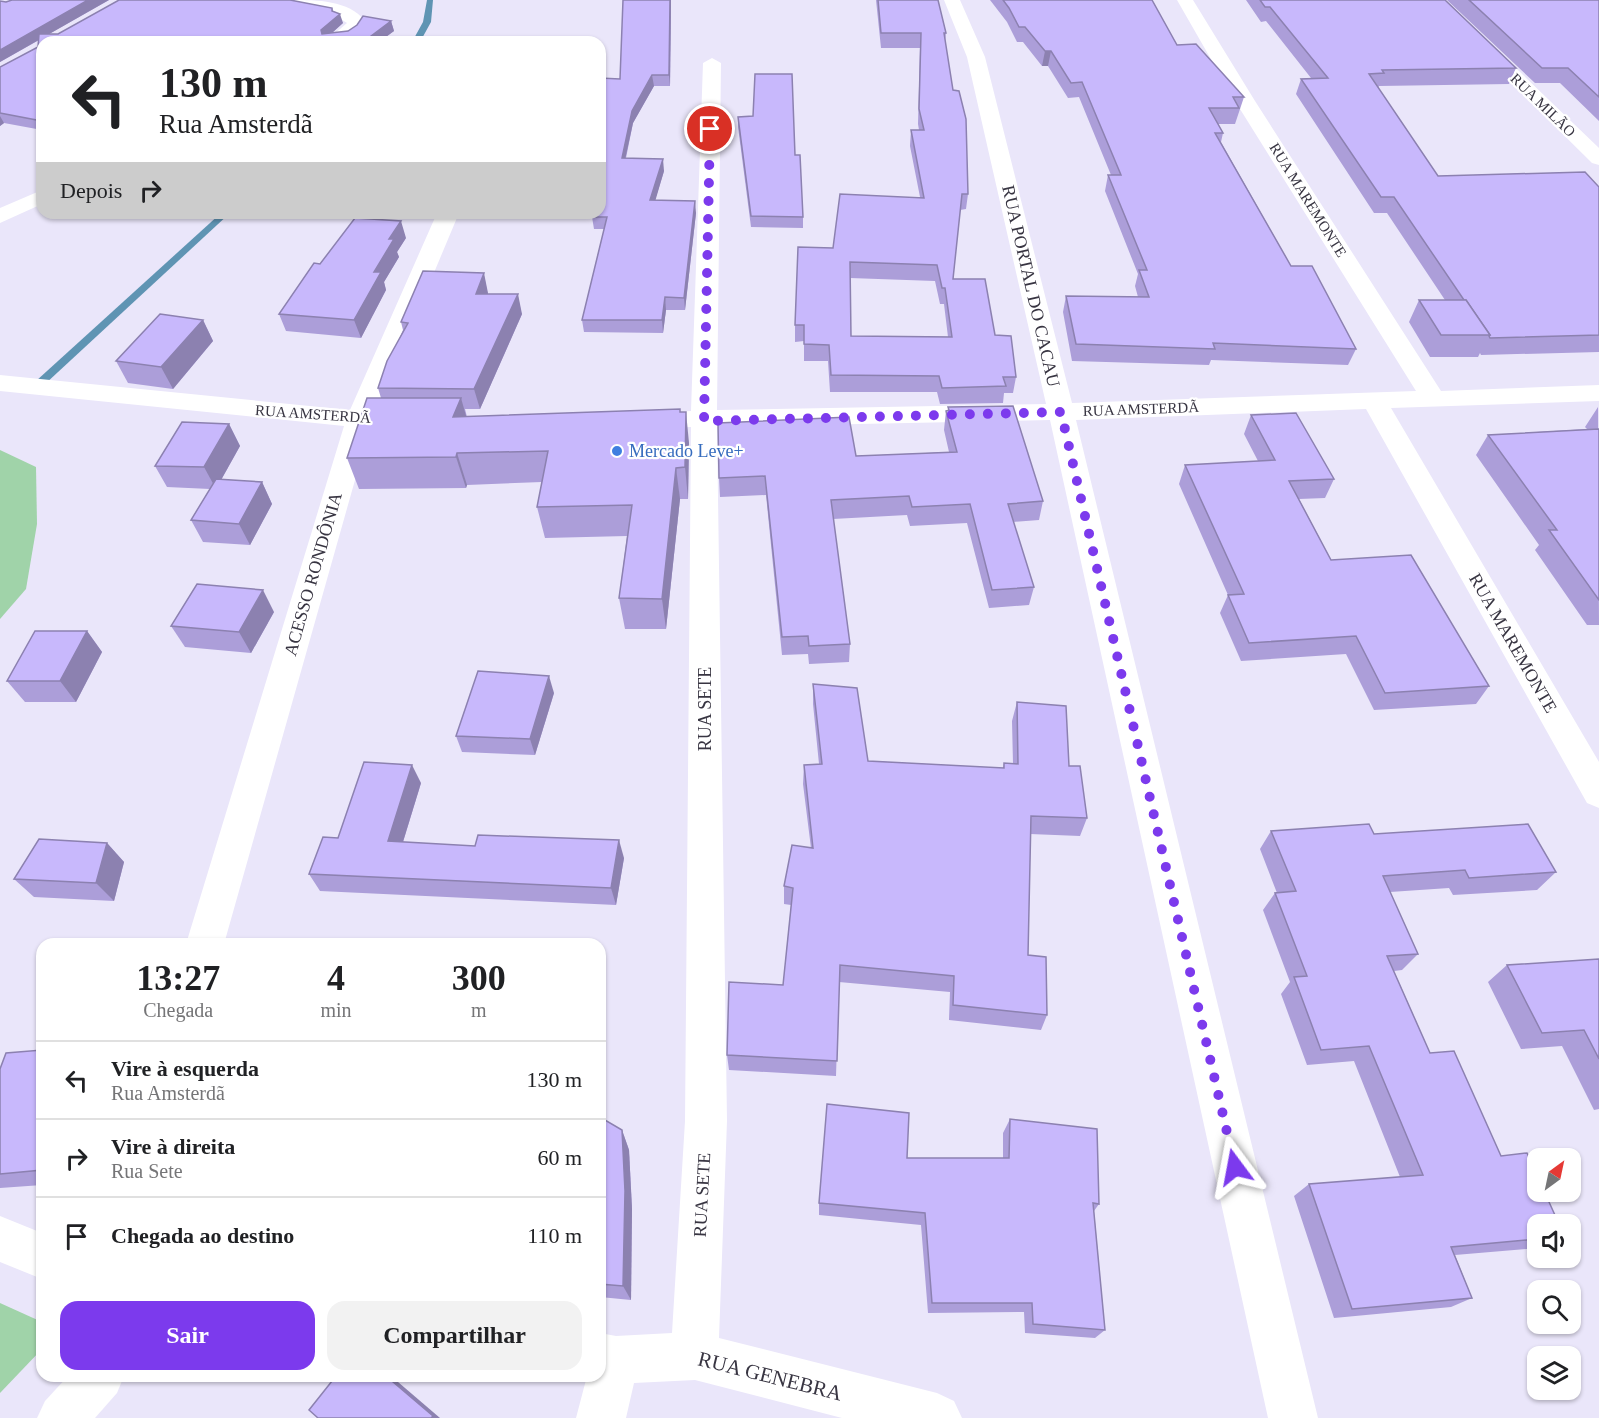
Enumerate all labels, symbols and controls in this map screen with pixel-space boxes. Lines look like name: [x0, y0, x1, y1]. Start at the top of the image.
icon: left: [60, 60, 138, 138]
text: 130 m: [159, 60, 268, 106]
street label: RUA MILÃO: [1507, 70, 1579, 140]
pin: [684, 103, 735, 154]
text: Rua Amsterdã: [159, 109, 313, 139]
icon: arrive: [693, 112, 726, 145]
street label: RUA MAREMONTE: [1266, 140, 1350, 260]
icon: right: [134, 174, 167, 207]
text: Depois: [60, 178, 122, 203]
street label: RUA PORTAL DO CACAU: [998, 183, 1064, 389]
street label: RUA AMSTERDÃ: [1083, 399, 1200, 419]
street label: RUA AMSTERDÃ: [254, 402, 372, 426]
place label: Mercado Leve+: [629, 441, 744, 461]
marker: Mercado Leve+: [610, 444, 624, 458]
street label: ACESSO RONDÔNIA: [279, 489, 346, 658]
street label: RUA MAREMONTE: [1465, 570, 1561, 716]
street label: RUA SETE: [695, 667, 715, 751]
text: 13:27: [136, 958, 220, 998]
text: 4: [327, 958, 345, 998]
text: 300: [452, 958, 506, 998]
text: Chegada: [143, 999, 213, 1021]
text: min: [320, 999, 352, 1021]
text: m: [471, 999, 487, 1021]
text: Vire à esquerda: [111, 1056, 259, 1081]
icon: left: [60, 1064, 93, 1097]
text: 130 m: [526, 1067, 582, 1092]
text: Rua Amsterdã: [111, 1082, 225, 1104]
text: Vire à direita: [111, 1134, 235, 1159]
position arrow: [1203, 1135, 1267, 1199]
icon: right: [60, 1142, 93, 1175]
text: 60 m: [537, 1145, 582, 1170]
north arrow: [1527, 1148, 1581, 1202]
map controls: [1527, 1148, 1581, 1400]
street label: RUA SETE: [690, 1152, 714, 1238]
text: Rua Sete: [111, 1160, 183, 1182]
button: sound: [1527, 1214, 1581, 1268]
icon: arrive: [60, 1220, 93, 1253]
text: Chegada ao destino: [111, 1223, 294, 1248]
text: 110 m: [527, 1223, 582, 1248]
button: search: [1527, 1280, 1581, 1334]
button: Sair: [60, 1301, 315, 1370]
button: Compartilhar: [327, 1301, 582, 1370]
button: layers: [1527, 1346, 1581, 1400]
street label: RUA GENEBRA: [695, 1347, 845, 1406]

